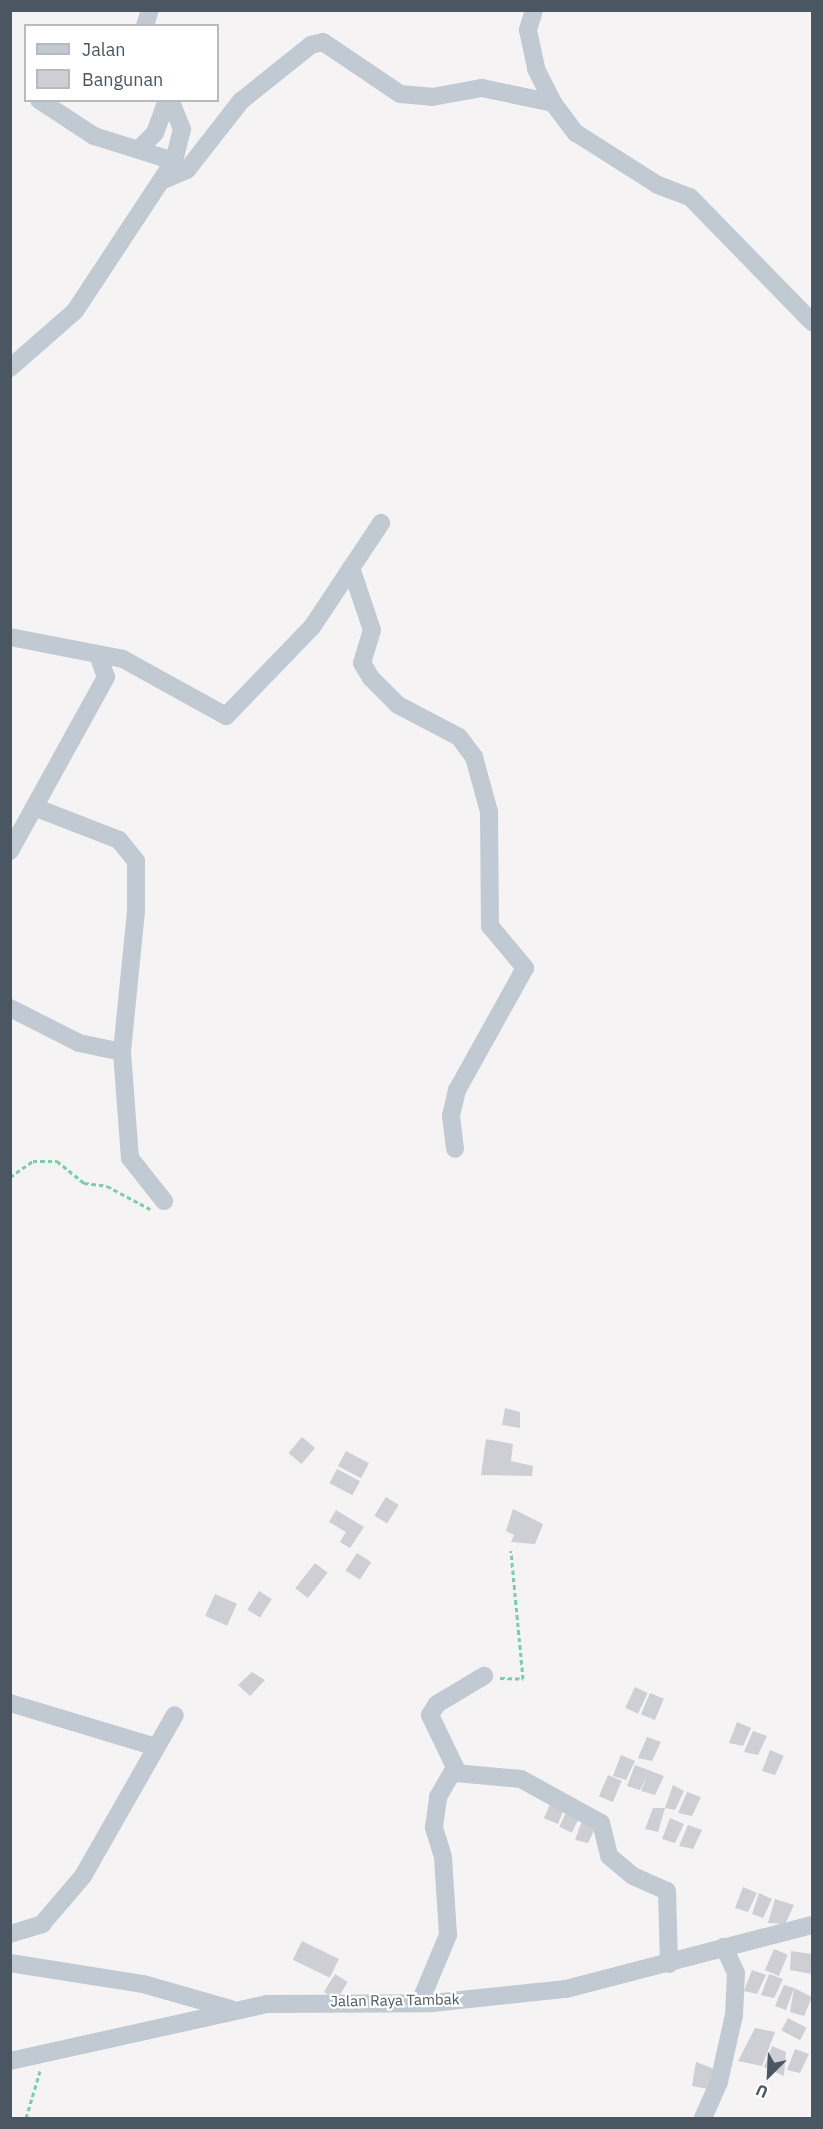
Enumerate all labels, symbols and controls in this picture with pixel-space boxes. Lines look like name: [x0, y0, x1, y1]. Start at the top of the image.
legend: [24, 24, 219, 102]
text: Jalan: [82, 38, 126, 61]
text: Bangunan: [82, 68, 163, 91]
street label: Jalan Raya Tambak: [330, 1990, 460, 2010]
north arrow: [739, 2045, 799, 2105]
text: U: [753, 2080, 771, 2103]

